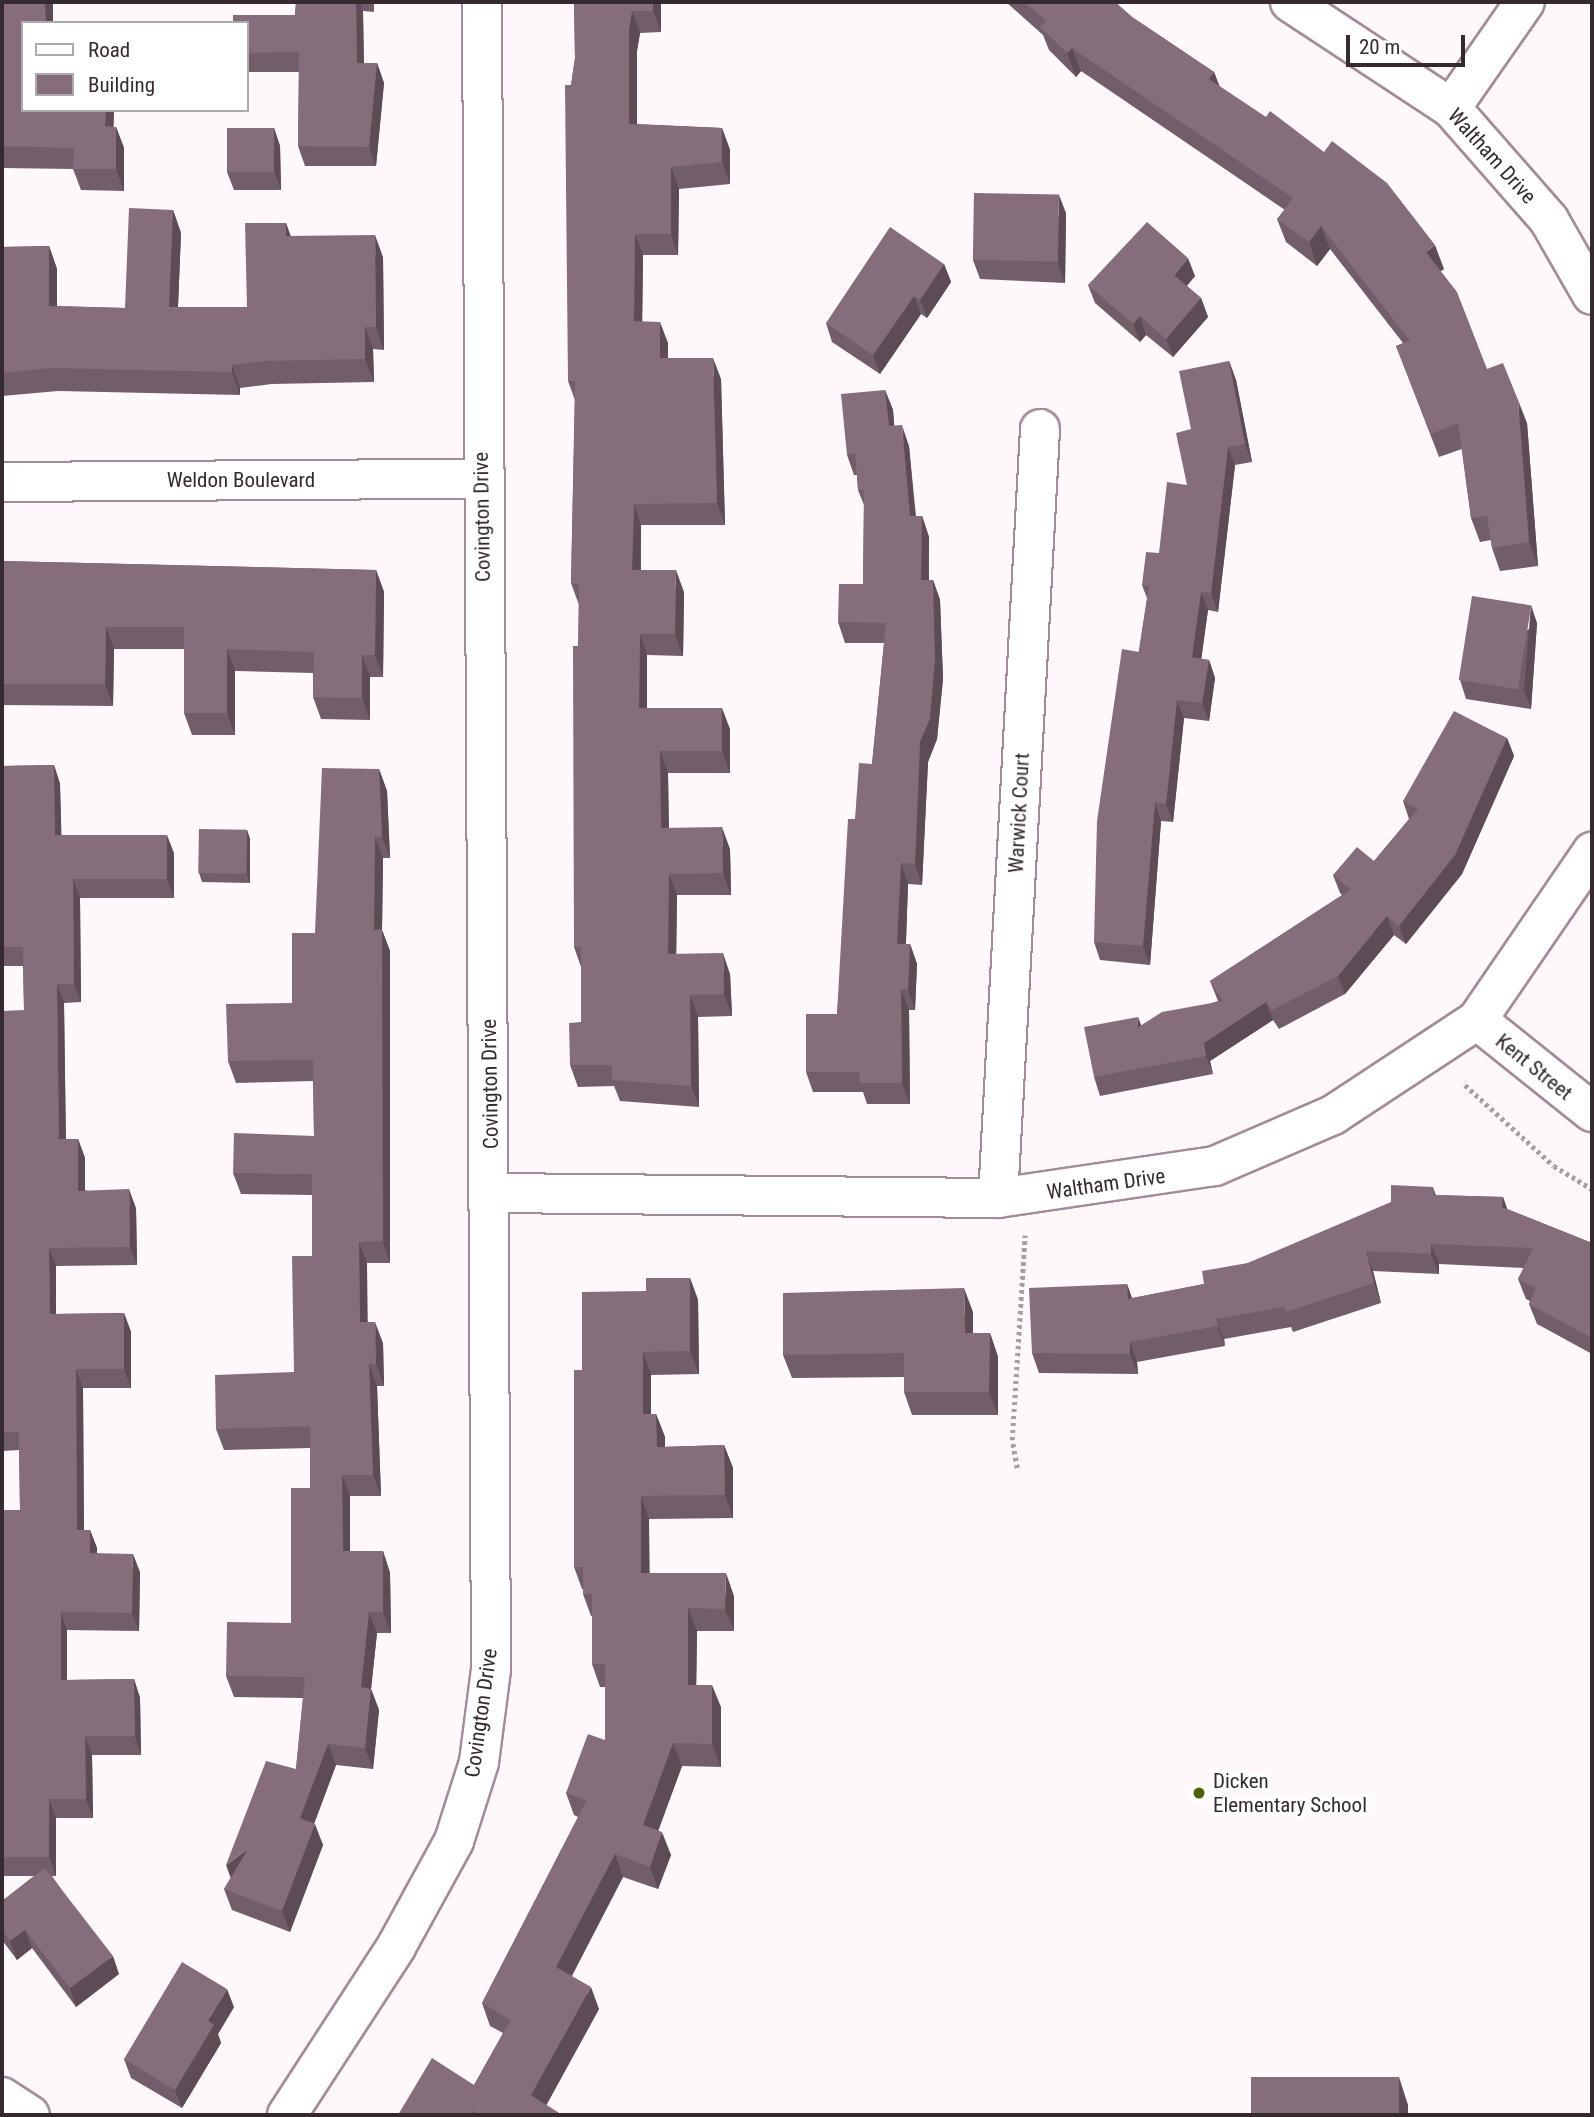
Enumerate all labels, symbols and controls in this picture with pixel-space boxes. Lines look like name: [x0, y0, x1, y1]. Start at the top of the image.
legend: [21, 21, 248, 112]
scale bar: [1349, 21, 1468, 65]
text: 20 m: [1359, 35, 1400, 59]
text: Road: [88, 38, 130, 62]
text: Building: [88, 73, 155, 97]
street label: Waltham Drive: [1443, 103, 1541, 209]
street label: Covington Drive: [468, 452, 496, 582]
street label: Weldon Boulevard: [167, 467, 315, 493]
street label: Warwick Court: [1003, 752, 1035, 874]
street label: Covington Drive: [476, 1019, 504, 1149]
street label: Kent Street: [1491, 1028, 1577, 1106]
street label: Waltham Drive: [1045, 1163, 1167, 1205]
street label: Covington Drive: [459, 1647, 503, 1779]
place label: Dicken Elementary School: [1213, 1768, 1367, 1818]
marker: Dicken Elementary School: [1191, 1785, 1207, 1801]

